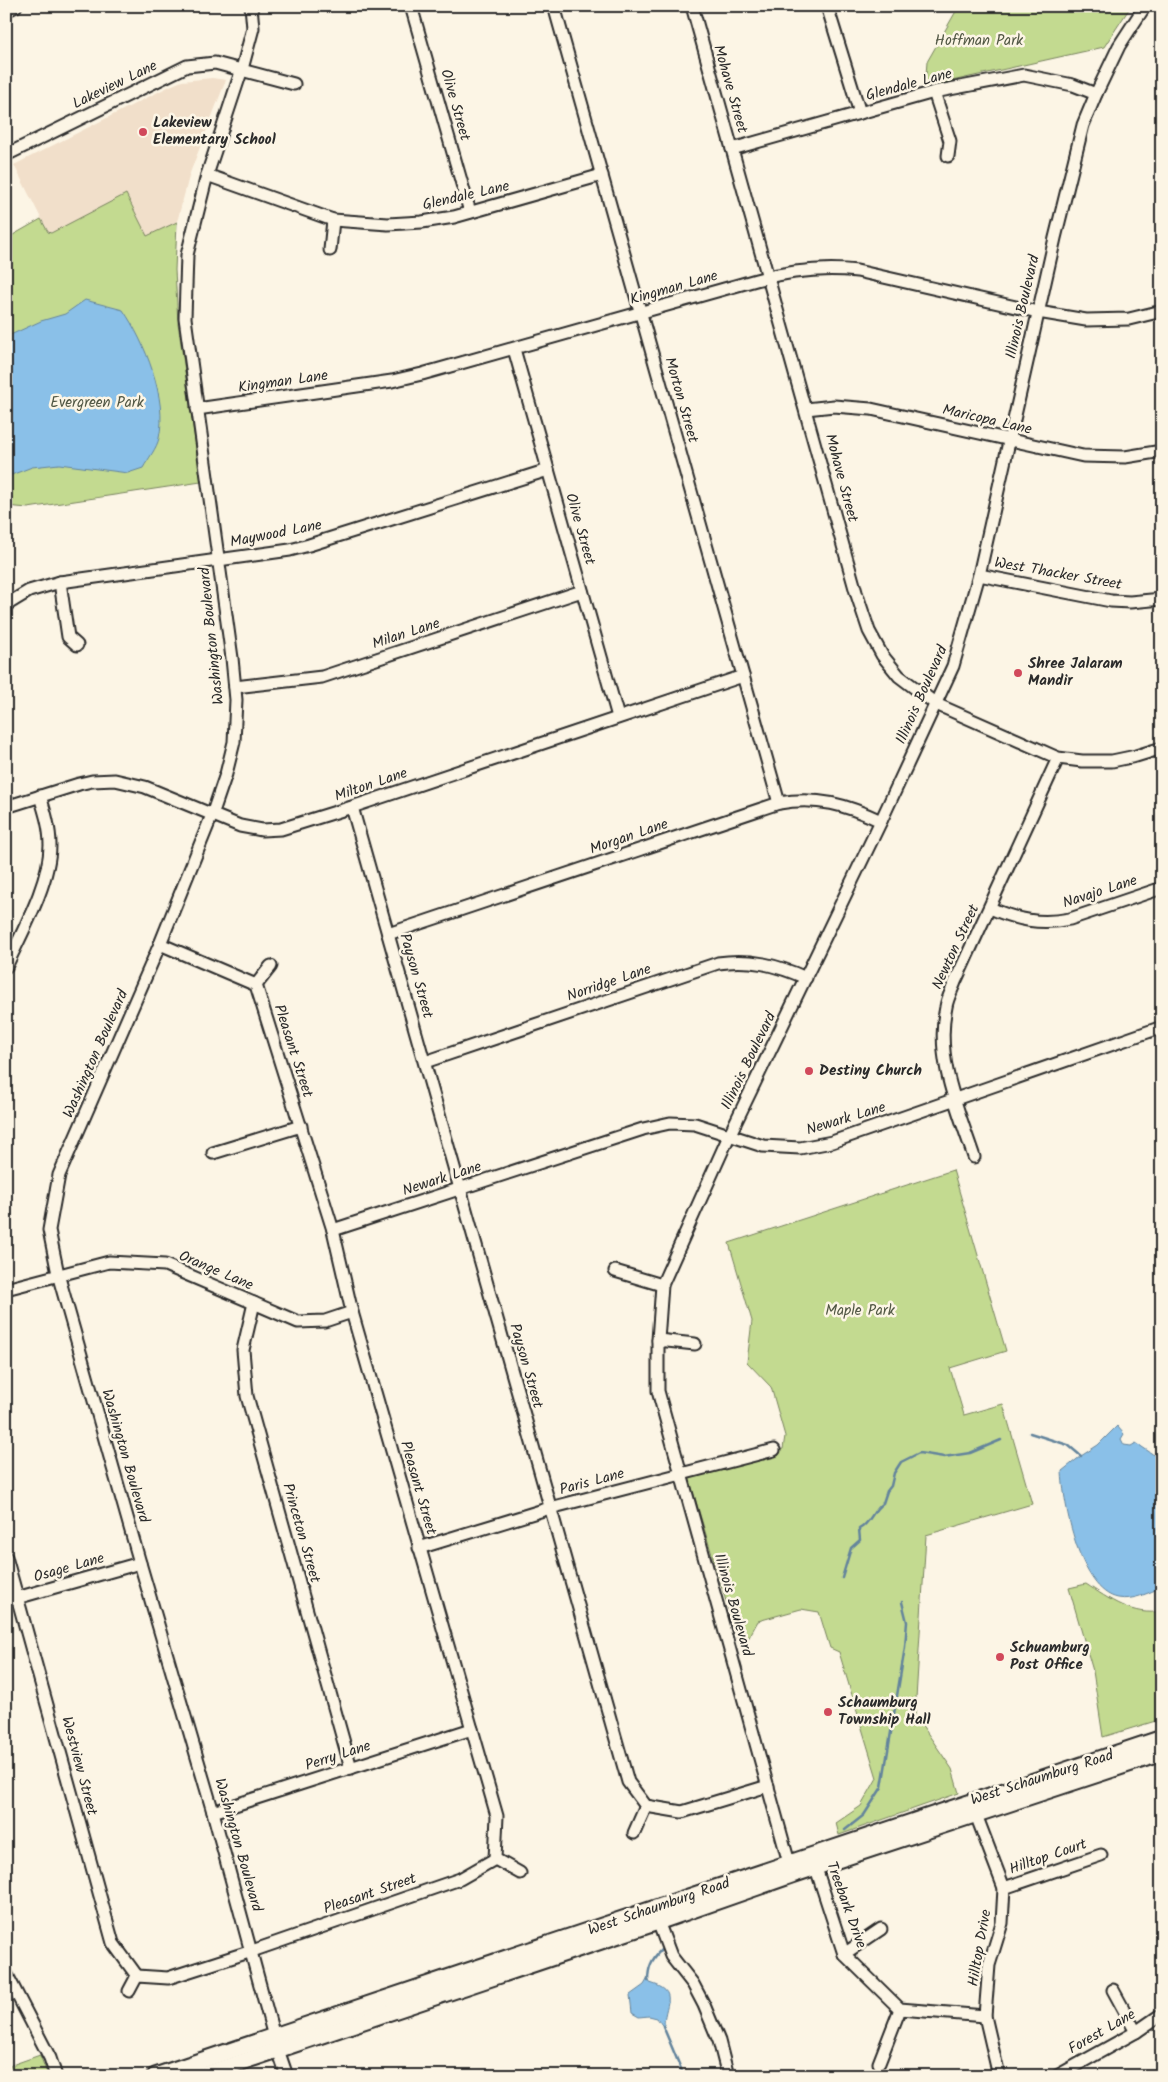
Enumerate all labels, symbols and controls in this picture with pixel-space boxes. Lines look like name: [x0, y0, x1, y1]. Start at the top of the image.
park label: Hoffman Park: [935, 29, 1024, 53]
street label: Mohave Street: [706, 42, 754, 136]
street label: Lakeview Lane: [69, 54, 162, 116]
street label: Glendale Lane: [863, 62, 955, 108]
street label: Olive Street: [433, 66, 477, 144]
place label: Lakeview Elementary School: [153, 111, 276, 152]
marker: Lakeview Elementary School: [137, 126, 149, 138]
street label: Glendale Lane: [420, 174, 512, 218]
street label: Illinois Boulevard: [999, 252, 1047, 361]
street label: Kingman Lane: [627, 264, 721, 312]
street label: Morton Street: [657, 354, 705, 446]
street label: Kingman Lane: [237, 364, 330, 400]
park label: Evergreen Park: [50, 391, 145, 415]
street label: Maricopa Lane: [940, 398, 1034, 442]
street label: Mohave Street: [818, 431, 864, 525]
street label: Olive Street: [558, 490, 602, 568]
street label: Maywood Lane: [228, 513, 324, 555]
street label: West Thacker Street: [992, 551, 1124, 597]
street label: Washington Boulevard: [193, 565, 231, 706]
street label: Milan Lane: [369, 612, 443, 656]
street label: Illinois Boulevard: [889, 641, 955, 748]
place label: Shree Jalaram Mandir: [1028, 652, 1123, 693]
marker: Shree Jalaram Mandir: [1012, 667, 1024, 679]
street label: Milton Lane: [331, 761, 411, 809]
street label: Morgan Lane: [586, 812, 672, 862]
street label: Navajo Lane: [1060, 869, 1141, 915]
street label: Newton Street: [926, 900, 986, 994]
street label: Payson Street: [392, 931, 440, 1022]
street label: Norridge Lane: [564, 957, 655, 1009]
street label: Washington Boulevard: [57, 985, 135, 1122]
street label: Pleasant Street: [267, 1001, 319, 1101]
street label: Illinois Boulevard: [715, 1008, 783, 1114]
place label: Destiny Church: [819, 1059, 922, 1083]
marker: Destiny Church: [803, 1065, 815, 1077]
street label: Newark Lane: [803, 1095, 889, 1142]
street label: Newark Lane: [399, 1155, 485, 1203]
street label: Orange Lane: [175, 1245, 257, 1298]
park label: Maple Park: [825, 1299, 896, 1323]
street label: Payson Street: [502, 1321, 550, 1412]
street label: Washington Boulevard: [94, 1386, 156, 1526]
street label: Pleasant Street: [393, 1438, 443, 1538]
street label: Paris Lane: [557, 1462, 627, 1502]
street label: Princeton Street: [275, 1480, 327, 1586]
street label: Osage Lane: [31, 1546, 107, 1590]
street label: Illinois Boulevard: [707, 1551, 759, 1660]
place label: Schuamburg Post Office: [1010, 1636, 1090, 1677]
marker: Schuamburg Post Office: [994, 1651, 1006, 1663]
place label: Schaumburg Township Hall: [838, 1691, 931, 1732]
marker: Schaumburg Township Hall: [822, 1706, 834, 1718]
street label: Westview Street: [54, 1714, 104, 1818]
street label: Perry Lane: [302, 1734, 374, 1778]
street label: West Schaumburg Road: [968, 1743, 1117, 1812]
street label: Washington Boulevard: [207, 1775, 269, 1915]
street label: Hilltop Court: [1006, 1832, 1090, 1881]
street label: Treebark Drive: [819, 1858, 873, 1952]
street label: Pleasant Street: [320, 1867, 420, 1921]
street label: West Schaumburg Road: [585, 1871, 734, 1943]
street label: Hilltop Drive: [961, 1907, 999, 1989]
street label: Forest Lane: [1064, 2003, 1140, 2061]

